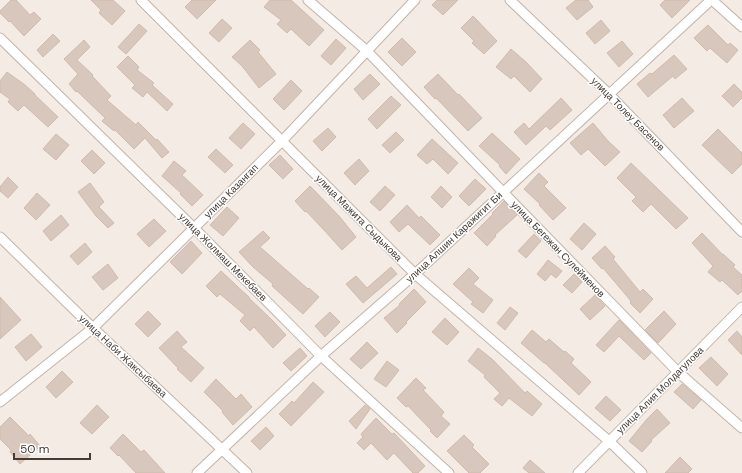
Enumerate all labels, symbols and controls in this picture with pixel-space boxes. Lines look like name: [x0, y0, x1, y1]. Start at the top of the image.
street label: улица Толеу Басенов: [588, 74, 668, 154]
street label: улица Казангап: [201, 161, 261, 221]
street label: улица Мажита Сыдыкова: [313, 172, 405, 264]
street label: улица Алшин Каражигит Би: [403, 189, 505, 285]
street label: улица Бегежан Сулейменов: [508, 198, 608, 300]
street label: улица Жолмаш Мекебаев: [176, 210, 270, 304]
street label: улица Наби Жаксыбаева: [76, 312, 170, 401]
street label: улица Алия Молдагулова: [614, 343, 707, 436]
scale bar: [14, 435, 90, 461]
text: 50 m: [20, 441, 49, 457]

